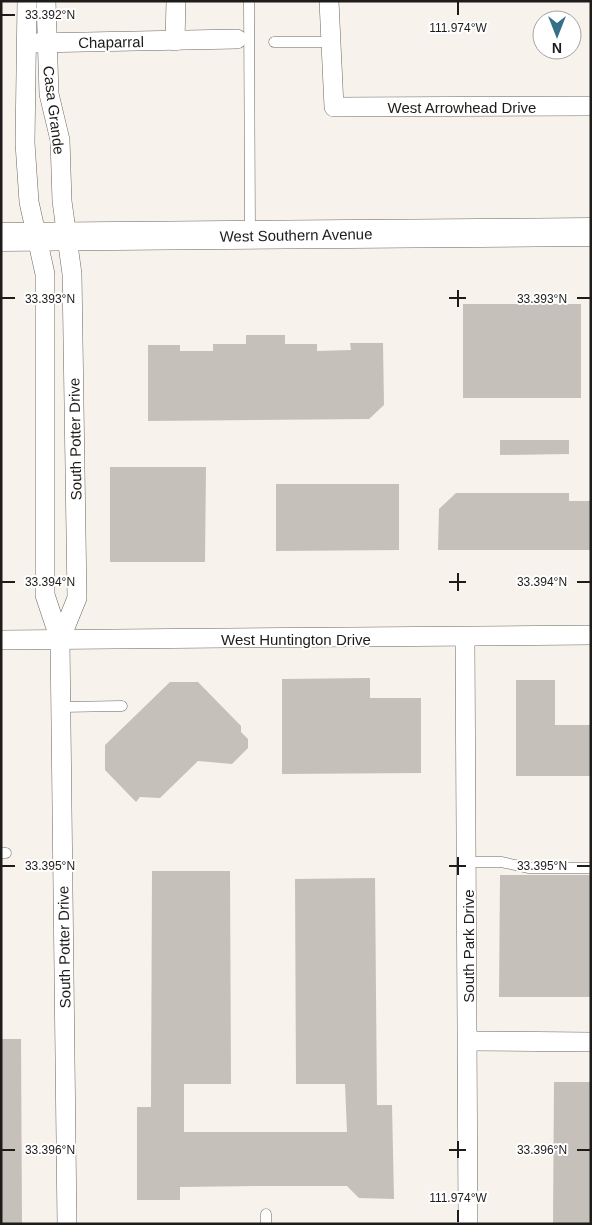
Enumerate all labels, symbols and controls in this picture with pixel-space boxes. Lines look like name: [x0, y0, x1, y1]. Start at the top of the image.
text: 33.392°N: [25, 8, 75, 22]
north arrow: [532, 10, 582, 60]
text: 111.974°W: [429, 21, 488, 35]
street label: Chaparral: [78, 33, 144, 51]
text: N: [552, 40, 562, 56]
street label: Casa Grande: [40, 65, 68, 155]
street label: West Arrowhead Drive: [388, 99, 536, 116]
street label: West Southern Avenue: [219, 225, 373, 245]
text: 33.393°N: [25, 292, 75, 306]
text: 33.393°N: [517, 292, 567, 306]
street label: South Potter Drive: [65, 378, 85, 500]
text: 33.394°N: [25, 575, 75, 589]
text: 33.394°N: [517, 575, 567, 589]
street label: West Huntington Drive: [221, 631, 371, 648]
text: 33.395°N: [25, 859, 75, 873]
text: 33.395°N: [517, 859, 567, 873]
street label: South Potter Drive: [54, 886, 74, 1008]
street label: South Park Drive: [460, 889, 477, 1003]
text: 33.396°N: [25, 1143, 75, 1157]
text: 33.396°N: [517, 1143, 567, 1157]
text: 111.974°W: [429, 1191, 488, 1205]

